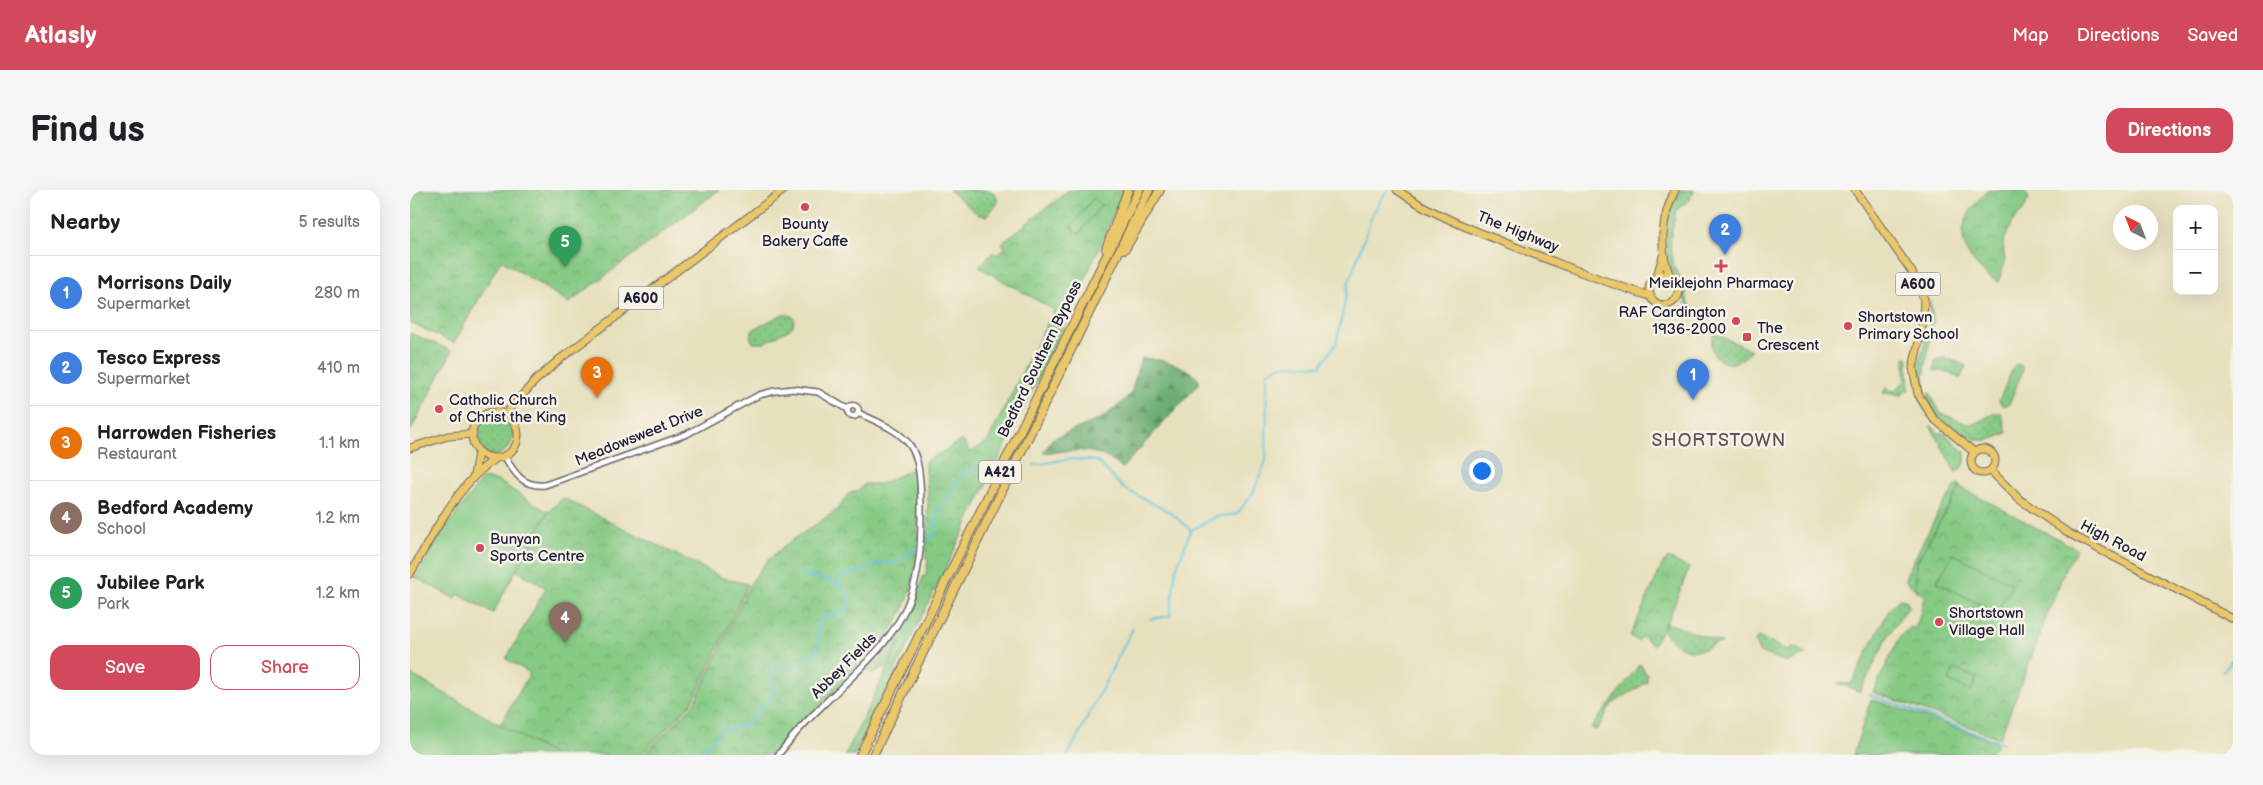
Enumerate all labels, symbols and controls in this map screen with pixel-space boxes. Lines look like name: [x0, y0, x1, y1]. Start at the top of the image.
text: Atlasly: [25, 21, 96, 50]
text: Map: [2013, 25, 2049, 46]
text: Directions: [2077, 25, 2159, 46]
text: Saved: [2187, 25, 2238, 46]
button: Directions: [2106, 108, 2233, 153]
text: Find us: [30, 109, 145, 152]
marker: Bounty Bakery Caffe: [799, 201, 811, 213]
north arrow: [2113, 205, 2158, 250]
map controls: [2173, 205, 2218, 295]
button: +: [2173, 205, 2218, 250]
street label: The Highway: [1474, 207, 1562, 257]
text: Nearby: [50, 210, 120, 235]
text: 5 results: [298, 213, 360, 232]
pin: 2: [1709, 214, 1741, 255]
place label: Bounty Bakery Caffe: [762, 215, 848, 251]
pin: 5: [549, 226, 581, 267]
button: −: [2173, 250, 2218, 295]
marker: Meiklejohn Pharmacy: [1715, 260, 1727, 272]
text: Morrisons Daily: [97, 272, 232, 295]
road number: A600: [1896, 272, 1940, 296]
place label: Meiklejohn Pharmacy: [1649, 274, 1794, 293]
street label: Bedford Southern Bypass: [994, 277, 1087, 441]
text: 1: [63, 284, 69, 303]
text: 280 m: [314, 284, 360, 303]
road number: A600: [618, 286, 664, 310]
text: Supermarket: [97, 295, 190, 314]
place label: RAF Cardington 1936-2000: [1619, 303, 1726, 339]
place label: Shortstown Primary School: [1858, 308, 1959, 344]
marker: RAF Cardington 1936-2000: [1730, 315, 1742, 327]
place label: The Crescent: [1757, 319, 1819, 355]
marker: Shortstown Primary School: [1842, 320, 1854, 332]
marker: The Crescent: [1741, 331, 1753, 343]
text: Tesco Express: [97, 347, 221, 370]
pin: 3: [581, 357, 613, 398]
text: 2: [61, 359, 71, 378]
text: 410 m: [317, 359, 360, 378]
pin: 1: [1677, 359, 1709, 400]
text: Supermarket: [97, 370, 190, 389]
place label: Catholic Church of Christ the King: [449, 391, 566, 427]
street label: Meadowsweet Drive: [572, 402, 706, 470]
marker: Catholic Church of Christ the King: [433, 403, 445, 415]
text: Harrowden Fisheries: [97, 422, 276, 445]
district label: SHORTSTOWN: [1652, 430, 1786, 451]
text: 3: [61, 434, 71, 453]
text: 1.1 km: [319, 434, 360, 453]
text: Restaurant: [97, 445, 177, 464]
your location: [1469, 458, 1495, 484]
road number: A421: [979, 460, 1021, 484]
text: Bedford Academy: [97, 497, 253, 520]
text: 4: [61, 509, 71, 528]
text: 1.2 km: [316, 509, 360, 528]
street label: High Road: [2077, 516, 2149, 566]
text: School: [97, 520, 146, 539]
place label: Bunyan Sports Centre: [490, 530, 585, 566]
marker: Bunyan Sports Centre: [474, 542, 486, 554]
text: Jubilee Park: [97, 572, 205, 595]
text: 5: [61, 584, 71, 603]
text: 1.2 km: [316, 584, 360, 603]
text: Park: [97, 595, 129, 614]
pin: 4: [549, 602, 581, 643]
place label: Shortstown Village Hall: [1949, 604, 2025, 640]
marker: Shortstown Village Hall: [1933, 616, 1945, 628]
street label: Abbey Fields: [807, 629, 881, 703]
button: Save: [50, 645, 200, 690]
button: Share: [210, 645, 360, 690]

